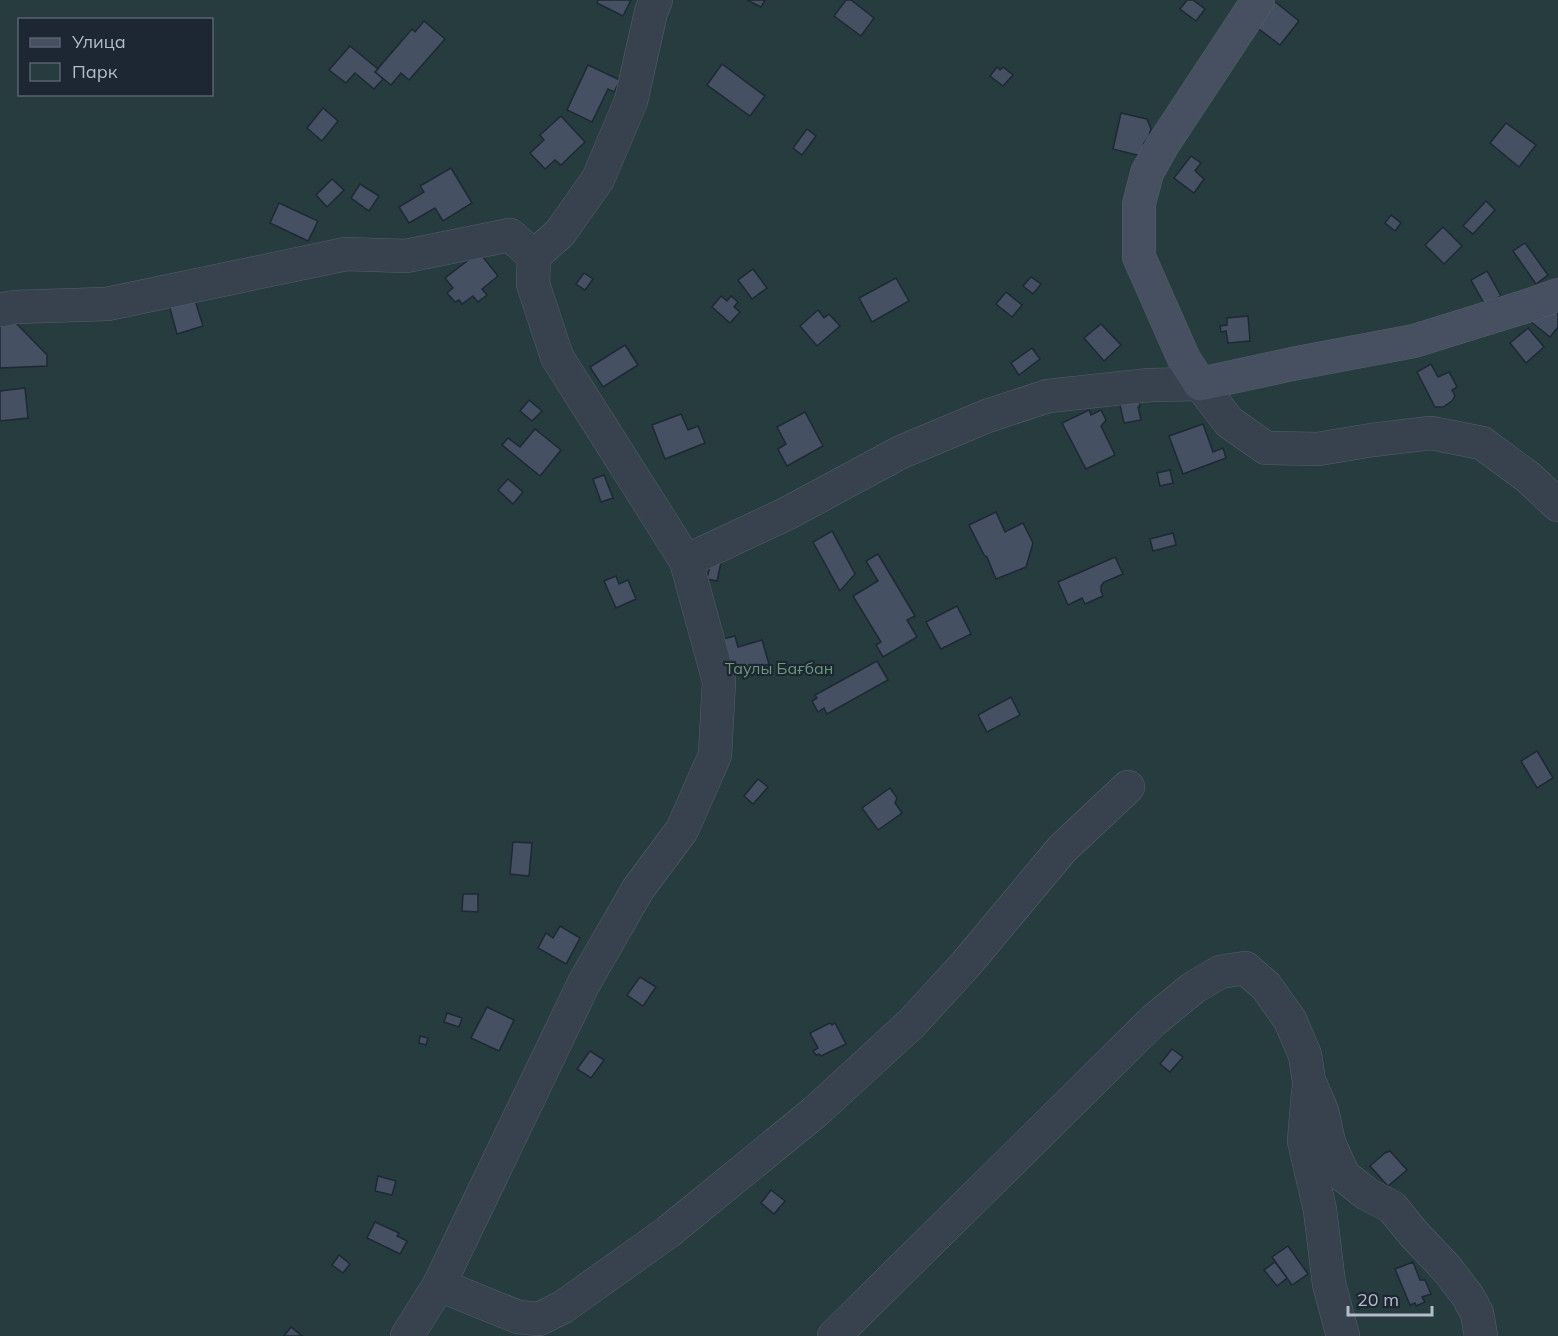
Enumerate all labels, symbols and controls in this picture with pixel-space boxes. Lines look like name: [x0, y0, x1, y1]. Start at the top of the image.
legend: [18, 18, 213, 96]
text: Улица: [71, 30, 126, 53]
text: Парк: [72, 60, 118, 83]
park label: Таулы Бағбан: [725, 658, 833, 678]
scale bar: [1348, 1279, 1432, 1317]
text: 20 m: [1357, 1288, 1399, 1311]

